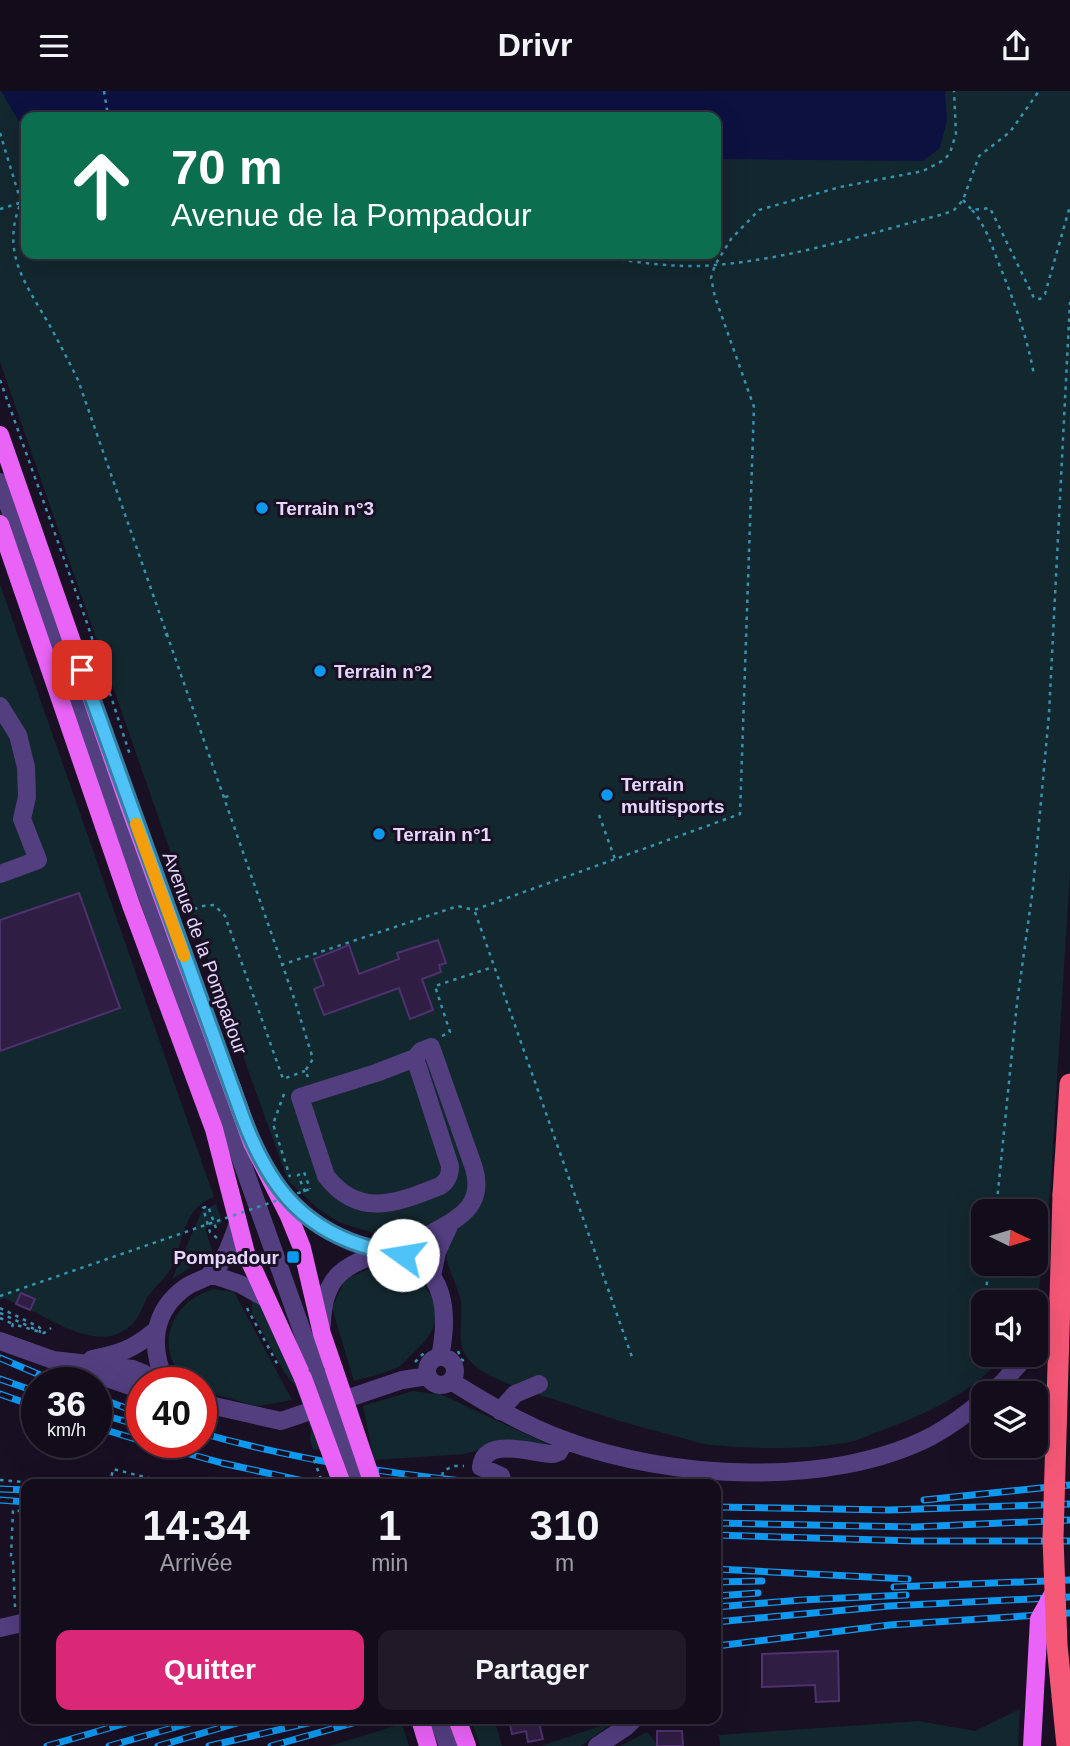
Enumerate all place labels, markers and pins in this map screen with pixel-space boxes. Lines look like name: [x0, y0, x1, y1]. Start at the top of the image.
place label: Terrain n°3: [276, 498, 374, 519]
marker: Terrain n°3: [254, 500, 270, 516]
pin: [52, 640, 112, 700]
place label: Terrain n°2: [334, 661, 432, 682]
marker: Terrain n°2: [312, 663, 328, 679]
place label: Terrain multisports: [621, 774, 724, 817]
marker: Terrain multisports: [599, 787, 615, 803]
place label: Terrain n°1: [393, 824, 491, 845]
marker: Terrain n°1: [371, 826, 387, 842]
place label: Pompadour: [173, 1247, 280, 1268]
marker: Pompadour: [285, 1249, 301, 1265]

